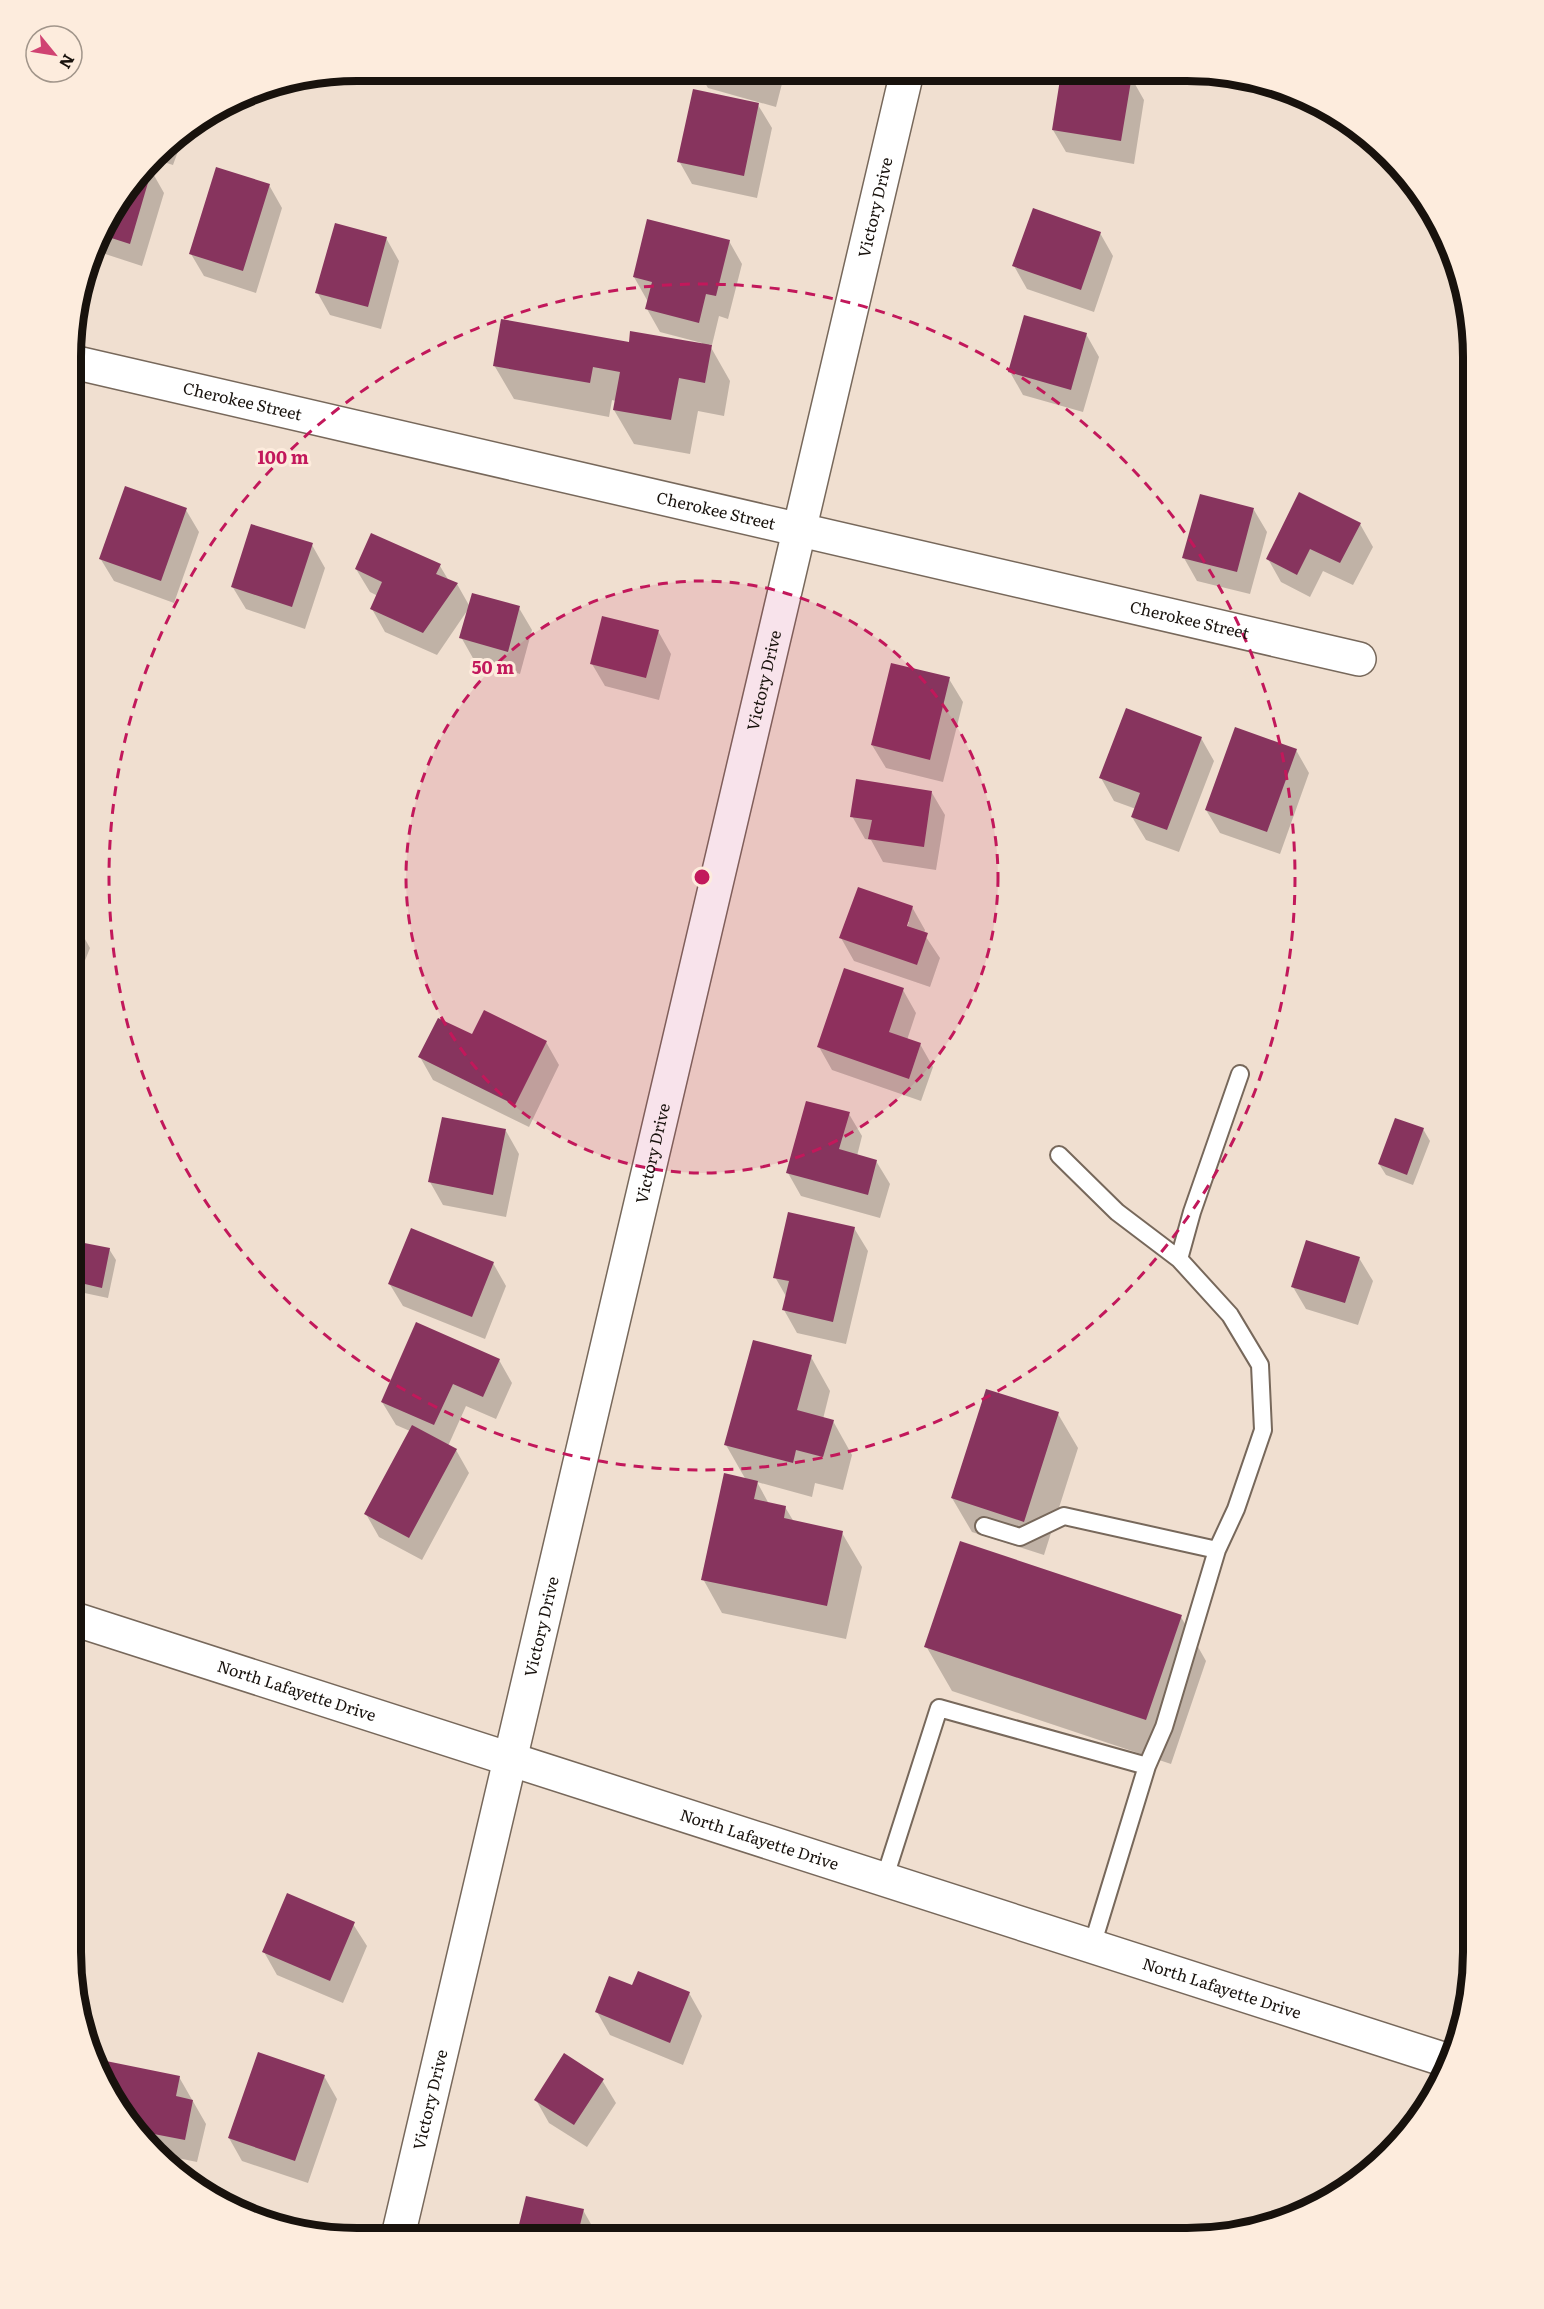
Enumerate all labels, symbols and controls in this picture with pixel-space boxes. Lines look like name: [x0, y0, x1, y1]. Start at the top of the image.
north arrow: [24, 24, 84, 84]
text: N: [54, 50, 82, 74]
street label: Victory Drive: [851, 154, 898, 260]
street label: Cherokee Street: [181, 375, 305, 426]
text: 100 m: [257, 443, 309, 470]
street label: Cherokee Street: [654, 484, 779, 535]
street label: Cherokee Street: [1128, 594, 1252, 644]
street label: Victory Drive: [739, 628, 786, 733]
text: 50 m: [472, 653, 514, 680]
centre of rings: [692, 867, 712, 887]
street label: Victory Drive: [628, 1101, 675, 1206]
street label: Victory Drive: [517, 1574, 564, 1679]
street label: North Lafayette Drive: [214, 1653, 379, 1726]
street label: North Lafayette Drive: [677, 1802, 842, 1875]
street label: North Lafayette Drive: [1140, 1950, 1305, 2024]
street label: Victory Drive: [406, 2047, 453, 2152]

